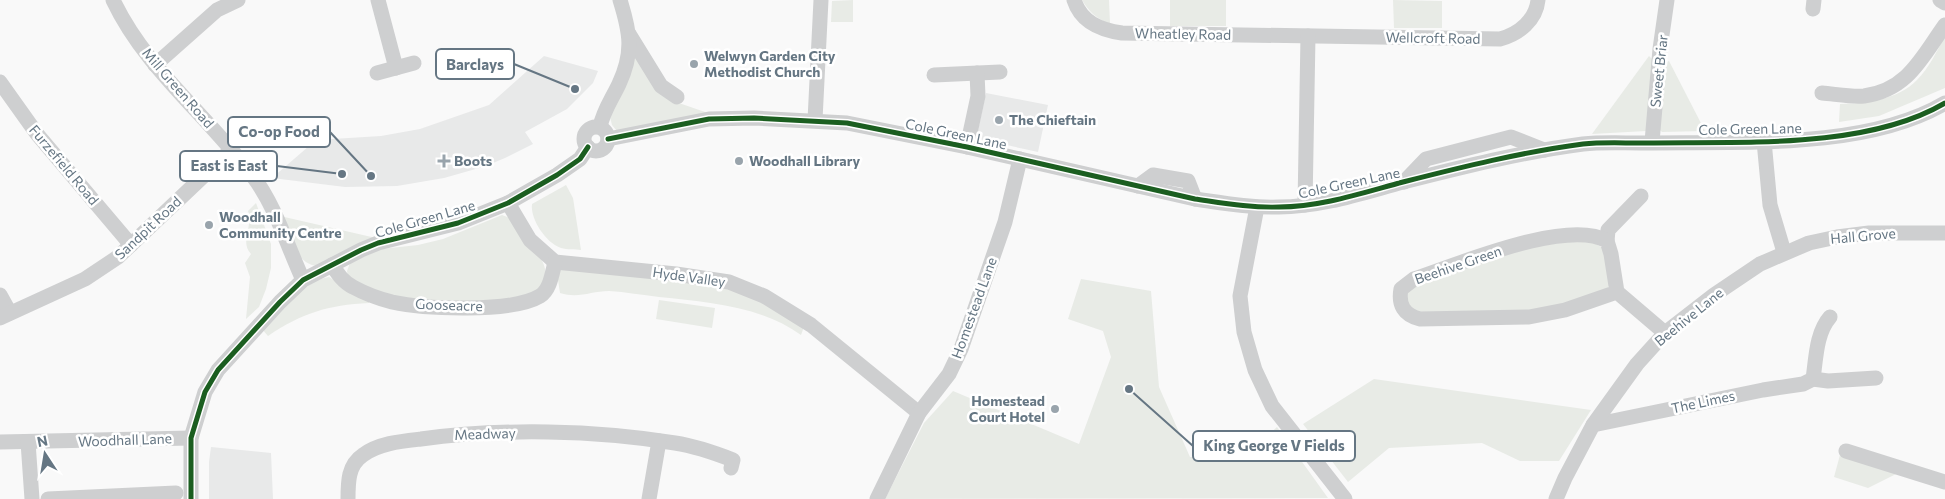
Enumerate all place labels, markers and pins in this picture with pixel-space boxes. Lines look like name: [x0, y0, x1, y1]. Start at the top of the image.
place label: Welwyn Garden City Methodist Church: [704, 47, 836, 80]
callout: Barclays: [436, 49, 514, 79]
marker: Welwyn Garden City Methodist Church: [688, 58, 700, 70]
place label: The Chieftain: [1009, 111, 1096, 128]
marker: The Chieftain: [993, 114, 1005, 126]
callout: Co-op Food: [228, 117, 330, 147]
callout: East is East: [180, 151, 277, 181]
place label: Boots: [454, 152, 493, 169]
place label: Woodhall Library: [749, 152, 860, 169]
marker: Boots: [438, 155, 450, 167]
marker: Woodhall Library: [733, 155, 745, 167]
place label: Woodhall Community Centre: [219, 208, 342, 241]
marker: Woodhall Community Centre: [203, 219, 215, 231]
place label: Homestead Court Hotel: [969, 392, 1045, 425]
marker: Homestead Court Hotel: [1049, 403, 1061, 415]
callout: King George V Fields: [1193, 431, 1355, 461]

